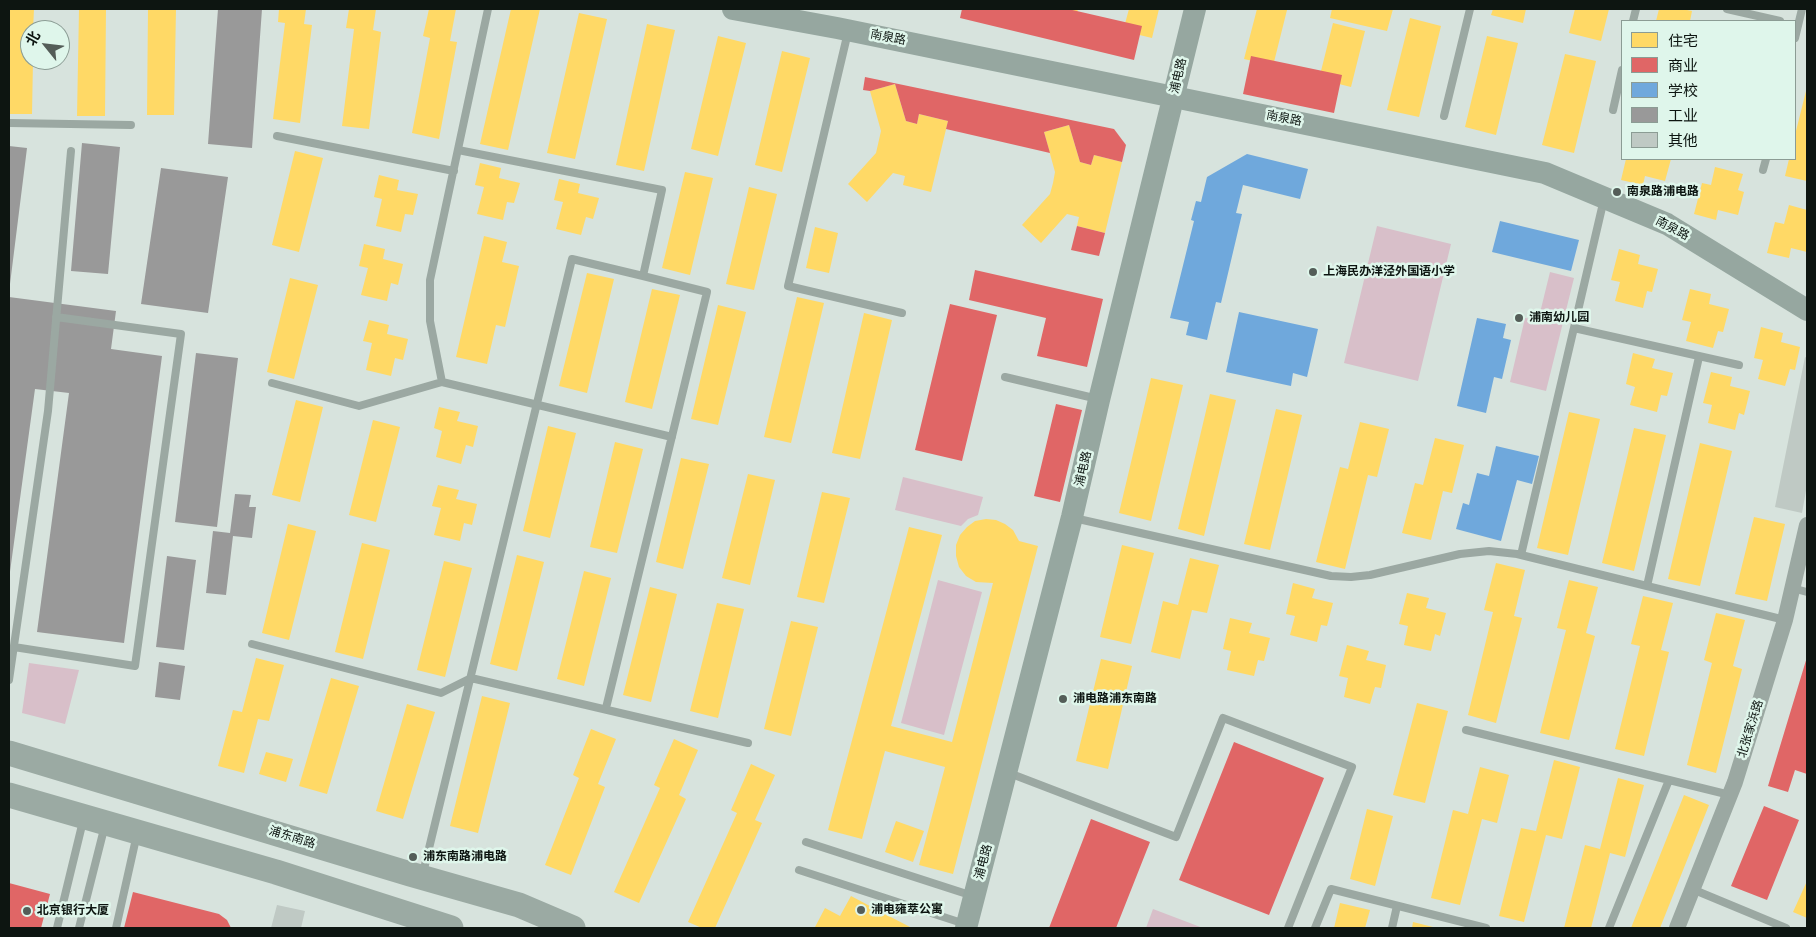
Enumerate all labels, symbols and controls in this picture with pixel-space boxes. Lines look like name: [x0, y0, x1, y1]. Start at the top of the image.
north arrow: [20, 20, 70, 70]
legend: [1621, 20, 1796, 160]
street label: 南泉路: [869, 27, 907, 49]
text: 北: [22, 28, 43, 48]
text: 住宅: [1668, 32, 1698, 50]
street label: 浦电路: [1168, 57, 1190, 95]
text: 商业: [1668, 57, 1698, 75]
text: 学校: [1668, 82, 1698, 100]
text: 工业: [1668, 107, 1698, 125]
street label: 南泉路: [1265, 108, 1303, 130]
text: 其他: [1668, 132, 1698, 150]
place label: 南泉路浦电路: [1627, 185, 1699, 199]
marker: 南泉路浦电路: [1611, 186, 1623, 198]
street label: 南泉路: [1653, 214, 1691, 244]
place label: 上海民办洋泾外国语小学: [1323, 265, 1455, 279]
marker: 上海民办洋泾外国语小学: [1307, 266, 1319, 278]
place label: 浦南幼儿园: [1529, 311, 1589, 325]
marker: 浦南幼儿园: [1513, 312, 1525, 324]
street label: 浦电路: [1073, 450, 1095, 488]
place label: 浦电路浦东南路: [1073, 692, 1157, 706]
marker: 浦电路浦东南路: [1057, 693, 1069, 705]
street label: 北张家浜路: [1735, 698, 1767, 760]
street label: 浦东南路: [267, 824, 317, 852]
street label: 浦电路: [972, 843, 996, 881]
place label: 浦东南路浦电路: [423, 850, 507, 864]
marker: 浦东南路浦电路: [407, 851, 419, 863]
place label: 浦电雍萃公寓: [871, 903, 943, 917]
place label: 北京银行大厦: [37, 904, 109, 918]
marker: 浦电雍萃公寓: [855, 904, 867, 916]
marker: 北京银行大厦: [21, 905, 33, 917]

